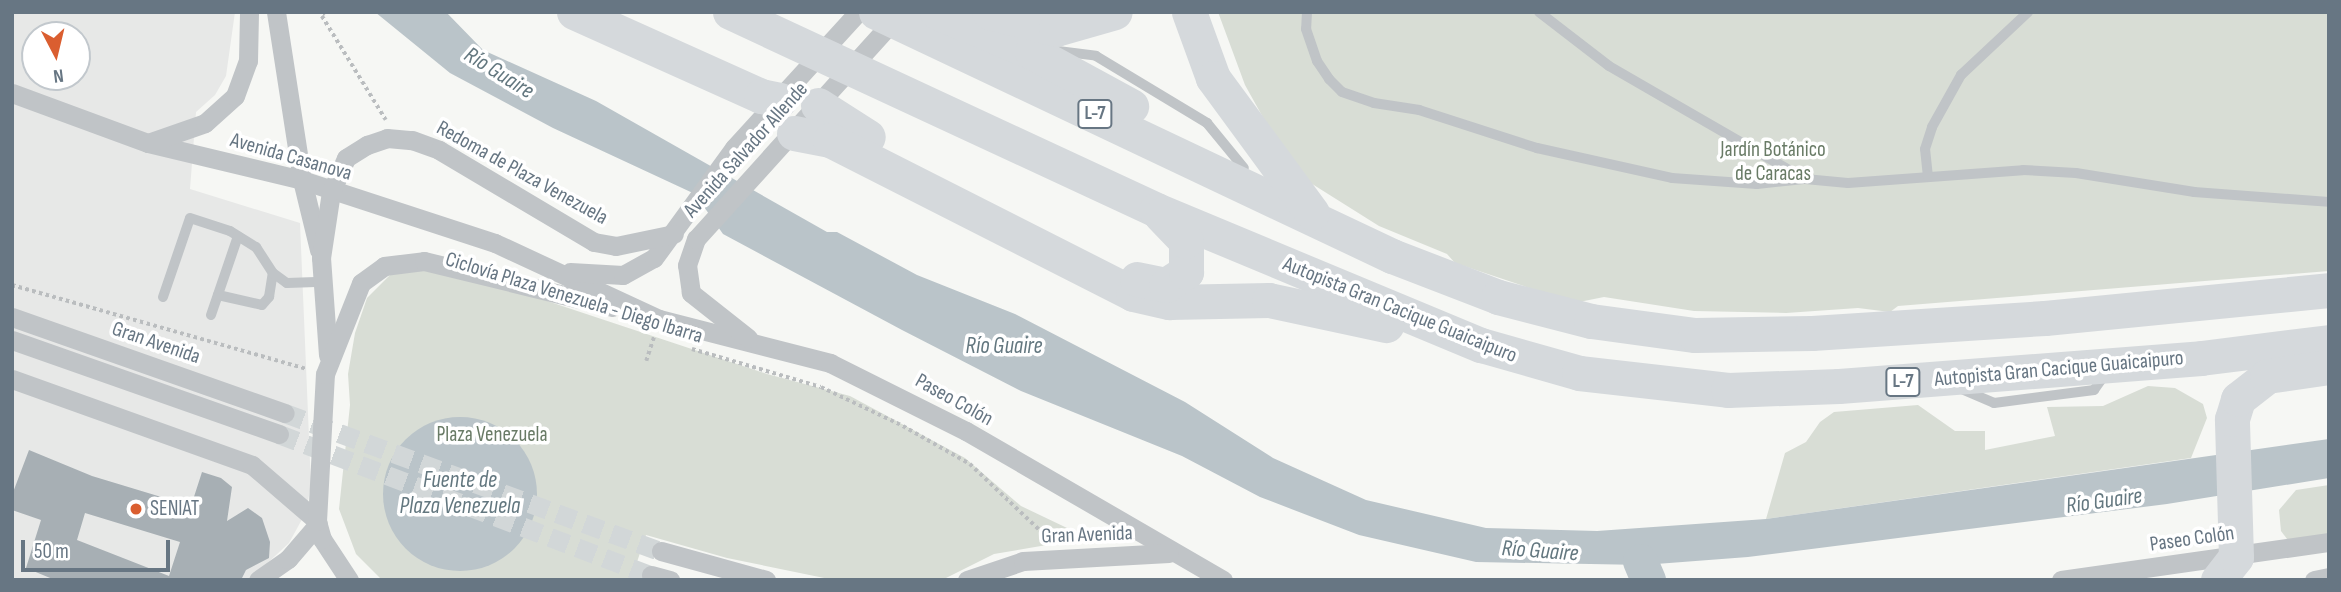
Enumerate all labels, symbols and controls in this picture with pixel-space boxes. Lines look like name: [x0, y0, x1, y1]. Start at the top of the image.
north arrow: [21, 21, 91, 91]
water label: Río Guaire: [459, 41, 539, 105]
text: N: [52, 63, 65, 87]
street label: Avenida Salvador Allende: [679, 77, 813, 223]
road number: L-7: [1076, 98, 1114, 130]
street label: Redoma de Plaza Venezuela: [432, 115, 612, 231]
street label: Avenida Casanova: [227, 128, 355, 186]
park label: Jardín Botánico de Caracas: [1720, 137, 1826, 187]
street label: Ciclovía Plaza Venezuela - Diego Ibarra: [442, 247, 706, 349]
street label: Autopista Gran Cacique Guaicaipuro: [1279, 251, 1521, 369]
street label: Gran Avenida: [109, 316, 203, 370]
water label: Río Guaire: [966, 332, 1042, 360]
street label: Autopista Gran Cacique Guaicaipuro: [1933, 346, 2185, 392]
road number: L-7: [1884, 366, 1922, 398]
street label: Paseo Colón: [911, 368, 997, 432]
park label: Plaza Venezuela: [436, 422, 548, 448]
water label: Fuente de Plaza Venezuela: [400, 466, 520, 520]
water label: Río Guaire: [2064, 482, 2144, 520]
place label: SENIAT: [150, 496, 199, 522]
marker: SENIAT: [128, 501, 144, 517]
street label: Gran Avenida: [1041, 521, 1133, 549]
street label: Paseo Colón: [2148, 521, 2236, 557]
scale bar: [24, 526, 173, 570]
water label: Río Guaire: [1501, 535, 1579, 567]
text: 50 m: [34, 539, 69, 564]

